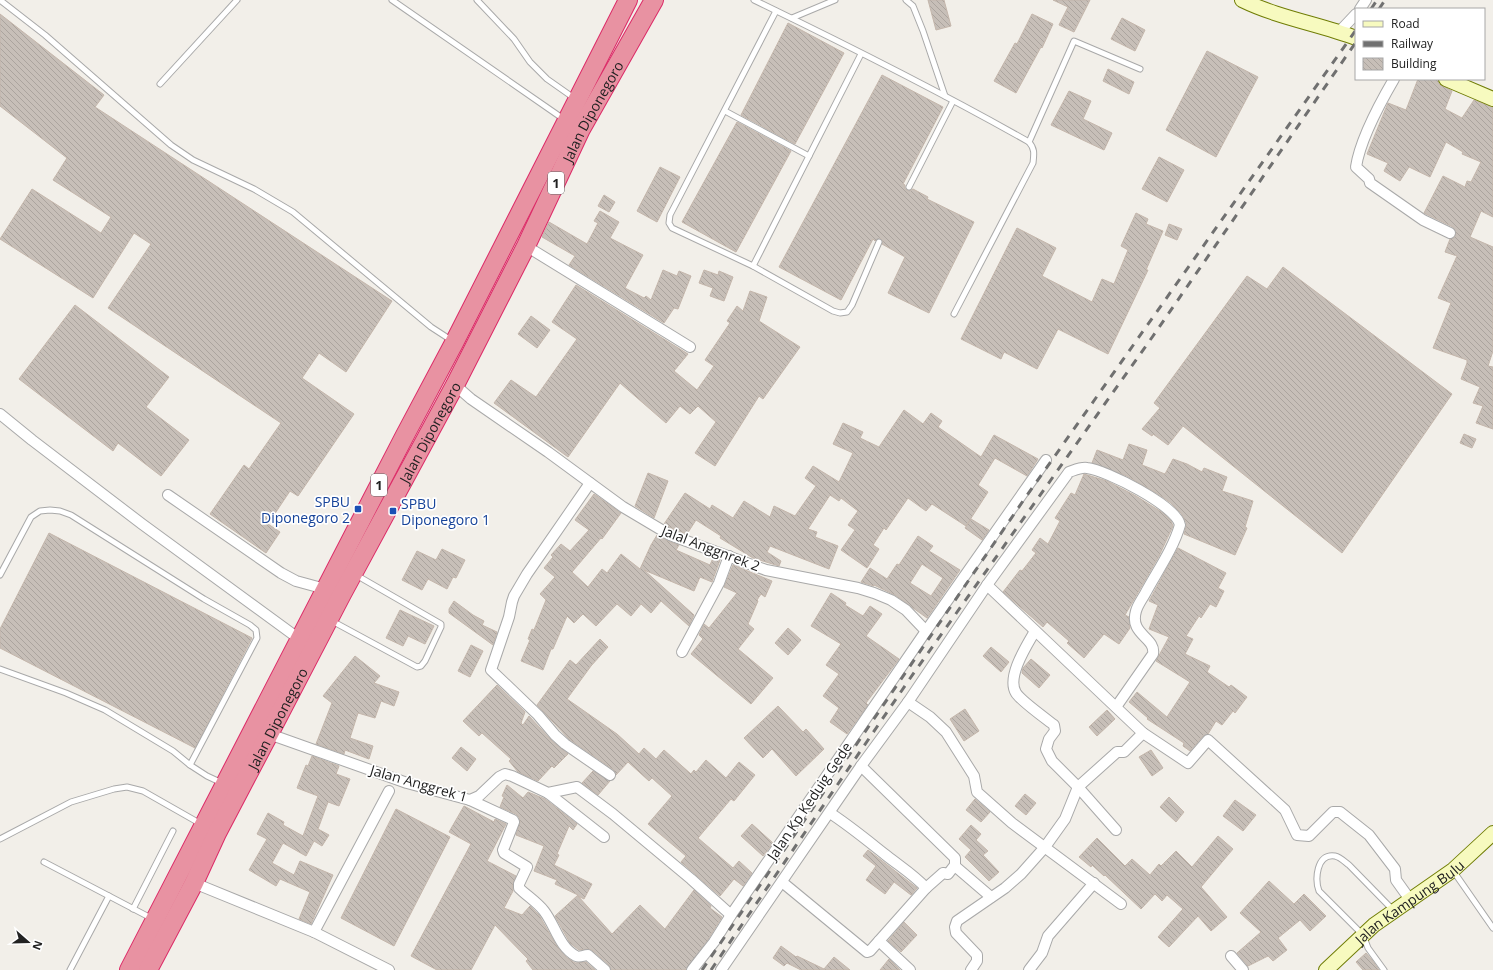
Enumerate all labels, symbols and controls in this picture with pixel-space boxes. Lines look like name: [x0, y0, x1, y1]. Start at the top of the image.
legend: [1355, 8, 1485, 80]
text: Road: [1391, 15, 1420, 32]
text: Railway: [1391, 35, 1434, 52]
text: Building: [1391, 55, 1437, 72]
street label: Jalan Diponegoro: [557, 57, 627, 167]
road number: 1: [548, 172, 564, 194]
street label: Jalan Diponegoro: [393, 378, 465, 488]
road number: 1: [371, 474, 387, 496]
place label: SPBU Diponegoro 2: [261, 492, 350, 527]
place label: SPBU Diponegoro 1: [401, 494, 490, 529]
marker: SPBU Diponegoro 2: [353, 504, 363, 514]
marker: SPBU Diponegoro 1: [388, 506, 398, 516]
street label: Jalal Anggnrek 2: [657, 520, 763, 575]
street label: Jalan Diponegoro: [242, 664, 312, 774]
street label: Jalan Kp Keduig Gede: [761, 738, 856, 865]
street label: Jalan Anggrek 1: [366, 759, 470, 806]
street label: Jalan Kampung Bulu: [1349, 855, 1468, 949]
north arrow: [8, 922, 48, 962]
text: N: [29, 939, 46, 952]

